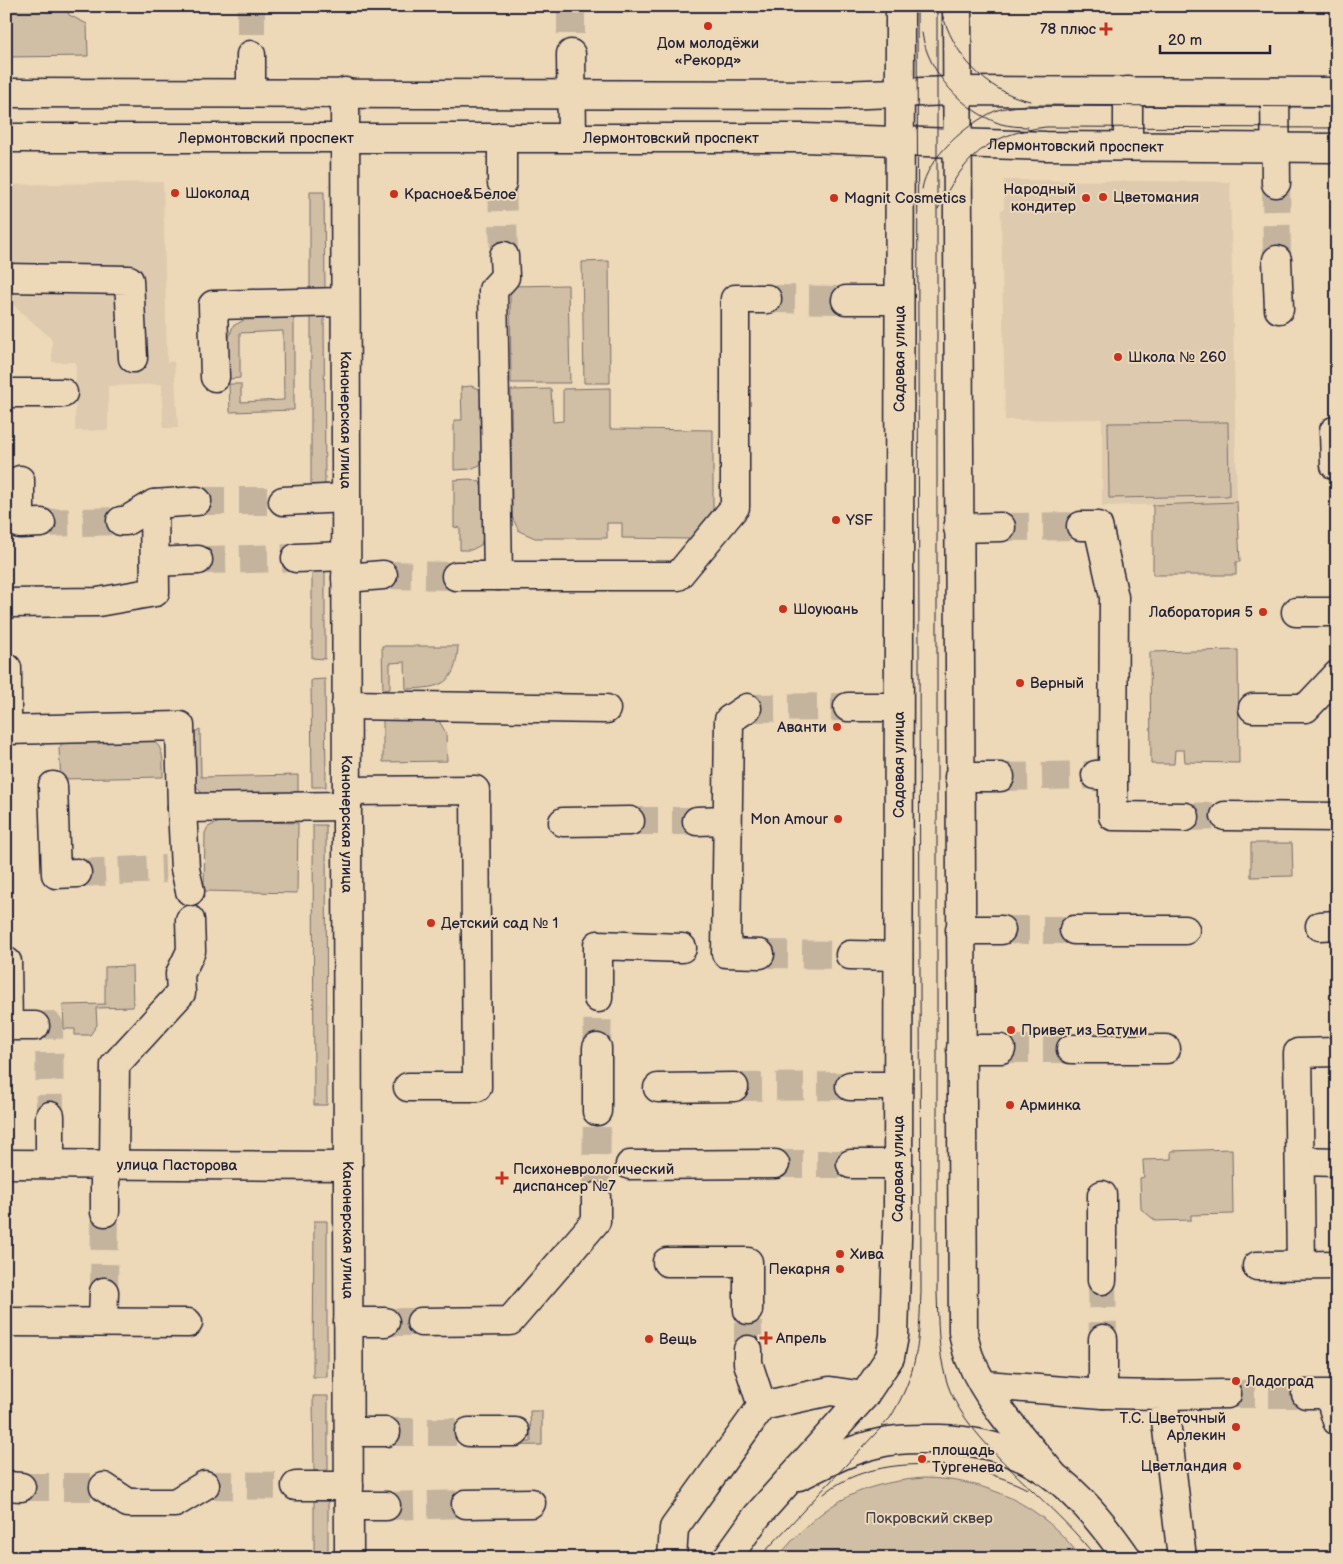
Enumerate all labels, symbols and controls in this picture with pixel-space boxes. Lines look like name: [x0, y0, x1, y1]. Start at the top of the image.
marker: Дом молодёжи «Рекорд»: [702, 20, 714, 32]
place label: 78 плюс: [1040, 20, 1097, 39]
scale bar: [1160, 22, 1270, 54]
marker: 78 плюс: [1100, 23, 1112, 35]
text: 20 m: [1168, 31, 1202, 50]
place label: Дом молодёжи «Рекорд»: [657, 34, 759, 70]
street label: Лермонтовский проспект: [177, 129, 354, 148]
street label: Лермонтовский проспект: [582, 129, 759, 148]
street label: Лермонтовский проспект: [987, 135, 1164, 156]
place label: Народный кондитер: [1003, 180, 1077, 216]
place label: Шоколад: [185, 184, 249, 203]
place label: Красное&Белое: [404, 185, 516, 204]
marker: Шоколад: [169, 187, 181, 199]
marker: Красное&Белое: [388, 188, 400, 200]
place label: Цветомания: [1113, 188, 1199, 207]
place label: Magnit Cosmetics: [844, 189, 967, 208]
marker: Цветомания: [1097, 191, 1109, 203]
marker: Magnit Cosmetics: [828, 192, 840, 204]
marker: Народный кондитер: [1080, 192, 1092, 204]
street label: Садовая улица: [890, 305, 909, 412]
place label: Школа № 260: [1128, 348, 1227, 367]
street label: Канонерская улица: [336, 351, 356, 489]
marker: Школа № 260: [1112, 351, 1124, 363]
place label: YSF: [845, 511, 873, 530]
marker: YSF: [830, 514, 842, 526]
place label: Шоуюань: [793, 600, 859, 619]
marker: Шоуюань: [777, 603, 789, 615]
place label: Лаборатория 5: [1148, 603, 1253, 622]
marker: Лаборатория 5: [1257, 606, 1269, 618]
place label: Верный: [1030, 674, 1084, 693]
marker: Верный: [1014, 677, 1026, 689]
street label: Садовая улица: [889, 711, 908, 818]
place label: Аванти: [776, 718, 827, 737]
marker: Аванти: [831, 721, 843, 733]
street label: Канонерская улица: [337, 755, 357, 893]
place label: Mon Amour: [750, 810, 829, 829]
marker: Mon Amour: [832, 813, 844, 825]
place label: Детский сад № 1: [441, 914, 558, 933]
marker: Детский сад № 1: [425, 917, 437, 929]
place label: Привет из Батуми: [1021, 1021, 1147, 1040]
marker: Привет из Батуми: [1005, 1024, 1017, 1036]
place label: Арминка: [1019, 1096, 1081, 1115]
marker: Арминка: [1004, 1099, 1016, 1111]
street label: Садовая улица: [888, 1115, 908, 1222]
street label: улица Пасторова: [117, 1155, 238, 1175]
place label: Психоневрологический диспансер №7: [513, 1160, 674, 1196]
street label: Канонерская улица: [338, 1161, 358, 1299]
marker: Психоневрологический диспансер №7: [495, 1171, 509, 1185]
place label: Хива: [850, 1245, 884, 1264]
marker: Хива: [834, 1248, 846, 1260]
place label: Пекарня: [769, 1260, 830, 1279]
marker: Пекарня: [834, 1263, 846, 1275]
place label: Апрель: [775, 1329, 827, 1348]
place label: Вещь: [659, 1330, 697, 1349]
marker: Апрель: [760, 1332, 772, 1344]
marker: Вещь: [643, 1333, 655, 1345]
place label: Ладоград: [1245, 1372, 1314, 1391]
marker: Ладоград: [1230, 1375, 1242, 1387]
place label: Т.С. Цветочный Арлекин: [1119, 1409, 1226, 1445]
marker: Т.С. Цветочный Арлекин: [1230, 1421, 1242, 1433]
place label: площадь Тургенева: [932, 1441, 1004, 1477]
marker: площадь Тургенева: [916, 1453, 928, 1465]
place label: Цветландия: [1141, 1457, 1227, 1476]
marker: Цветландия: [1231, 1460, 1243, 1472]
park label: Покровский сквер: [865, 1509, 993, 1528]

